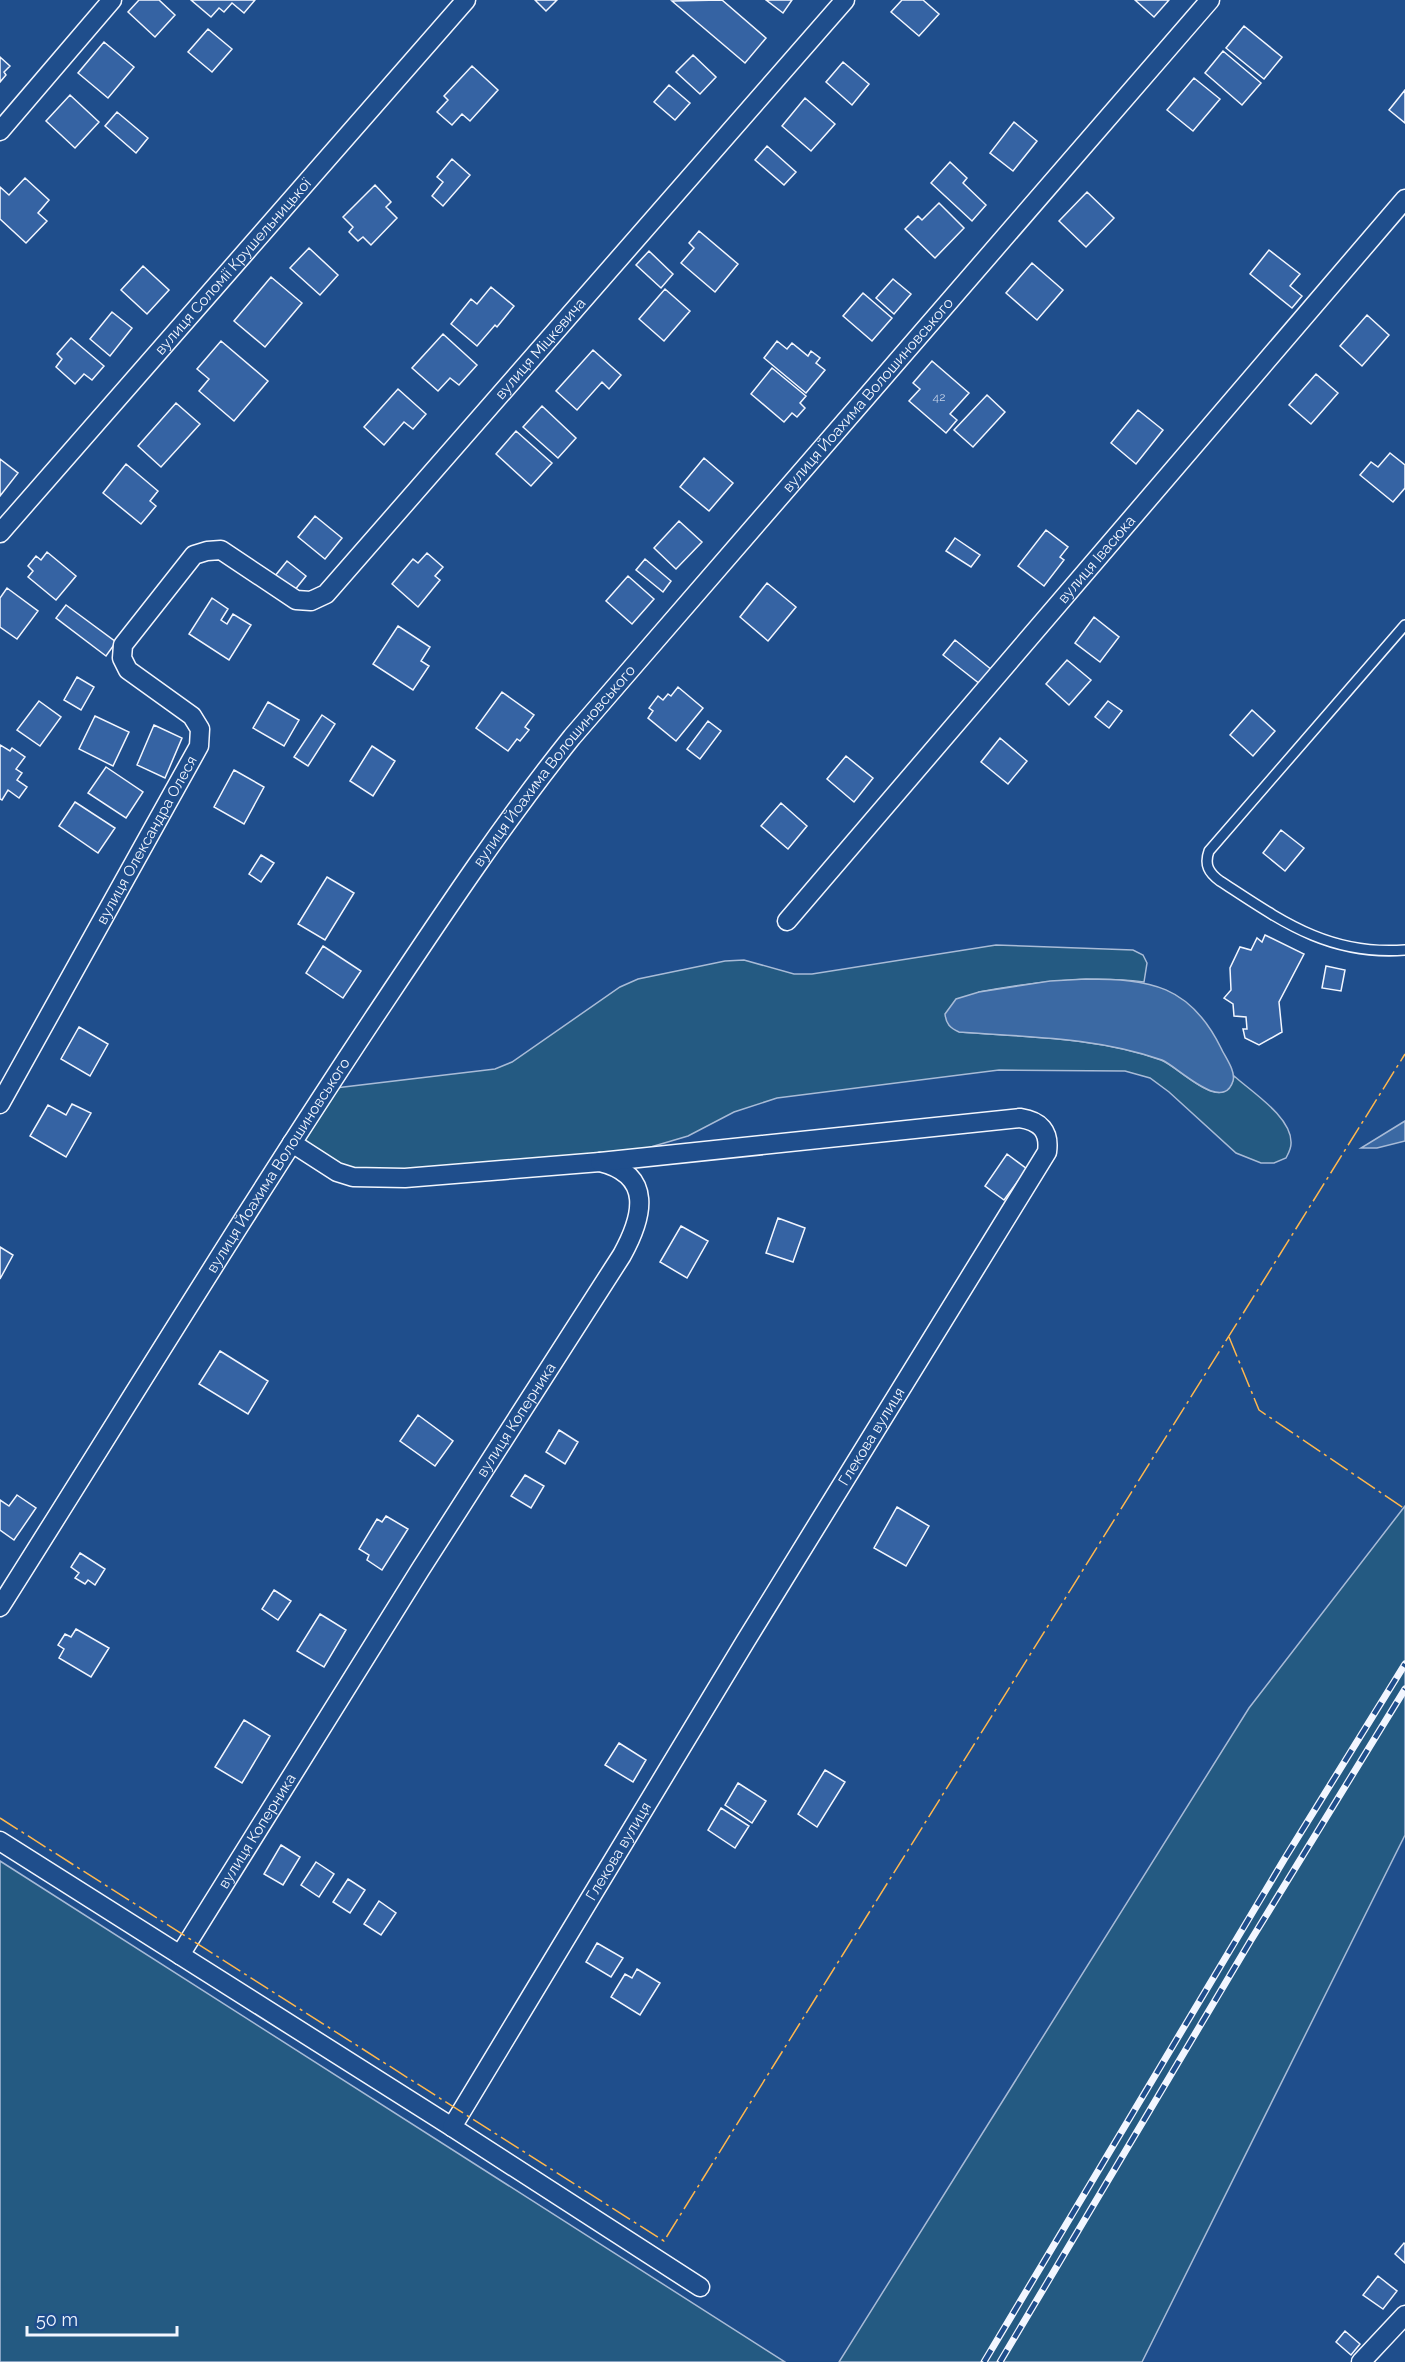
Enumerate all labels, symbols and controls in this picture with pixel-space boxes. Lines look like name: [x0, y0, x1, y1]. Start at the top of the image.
street label: вулиця Соломії Крушельницької: [151, 174, 315, 358]
street label: вулиця Міцкевича: [491, 294, 589, 403]
street label: вулиця Йоахима Волошиновського: [779, 294, 957, 496]
house number: 42: [933, 390, 945, 404]
street label: вулиця Івасюка: [1054, 512, 1139, 607]
street label: вулиця Йоахима Волошиновського: [470, 661, 639, 870]
street label: вулиця Олександра Олеся: [93, 753, 201, 927]
street label: вулиця Йоахима Волошиновського: [203, 1055, 354, 1276]
street label: вулиця Коперника: [473, 1359, 560, 1480]
street label: Глекова вулиця: [835, 1384, 909, 1489]
street label: вулиця Коперника: [215, 1770, 300, 1892]
street label: Глекова вулиця: [582, 1799, 655, 1904]
scale bar: [27, 2299, 177, 2337]
text: 50 m: [36, 2309, 78, 2330]

